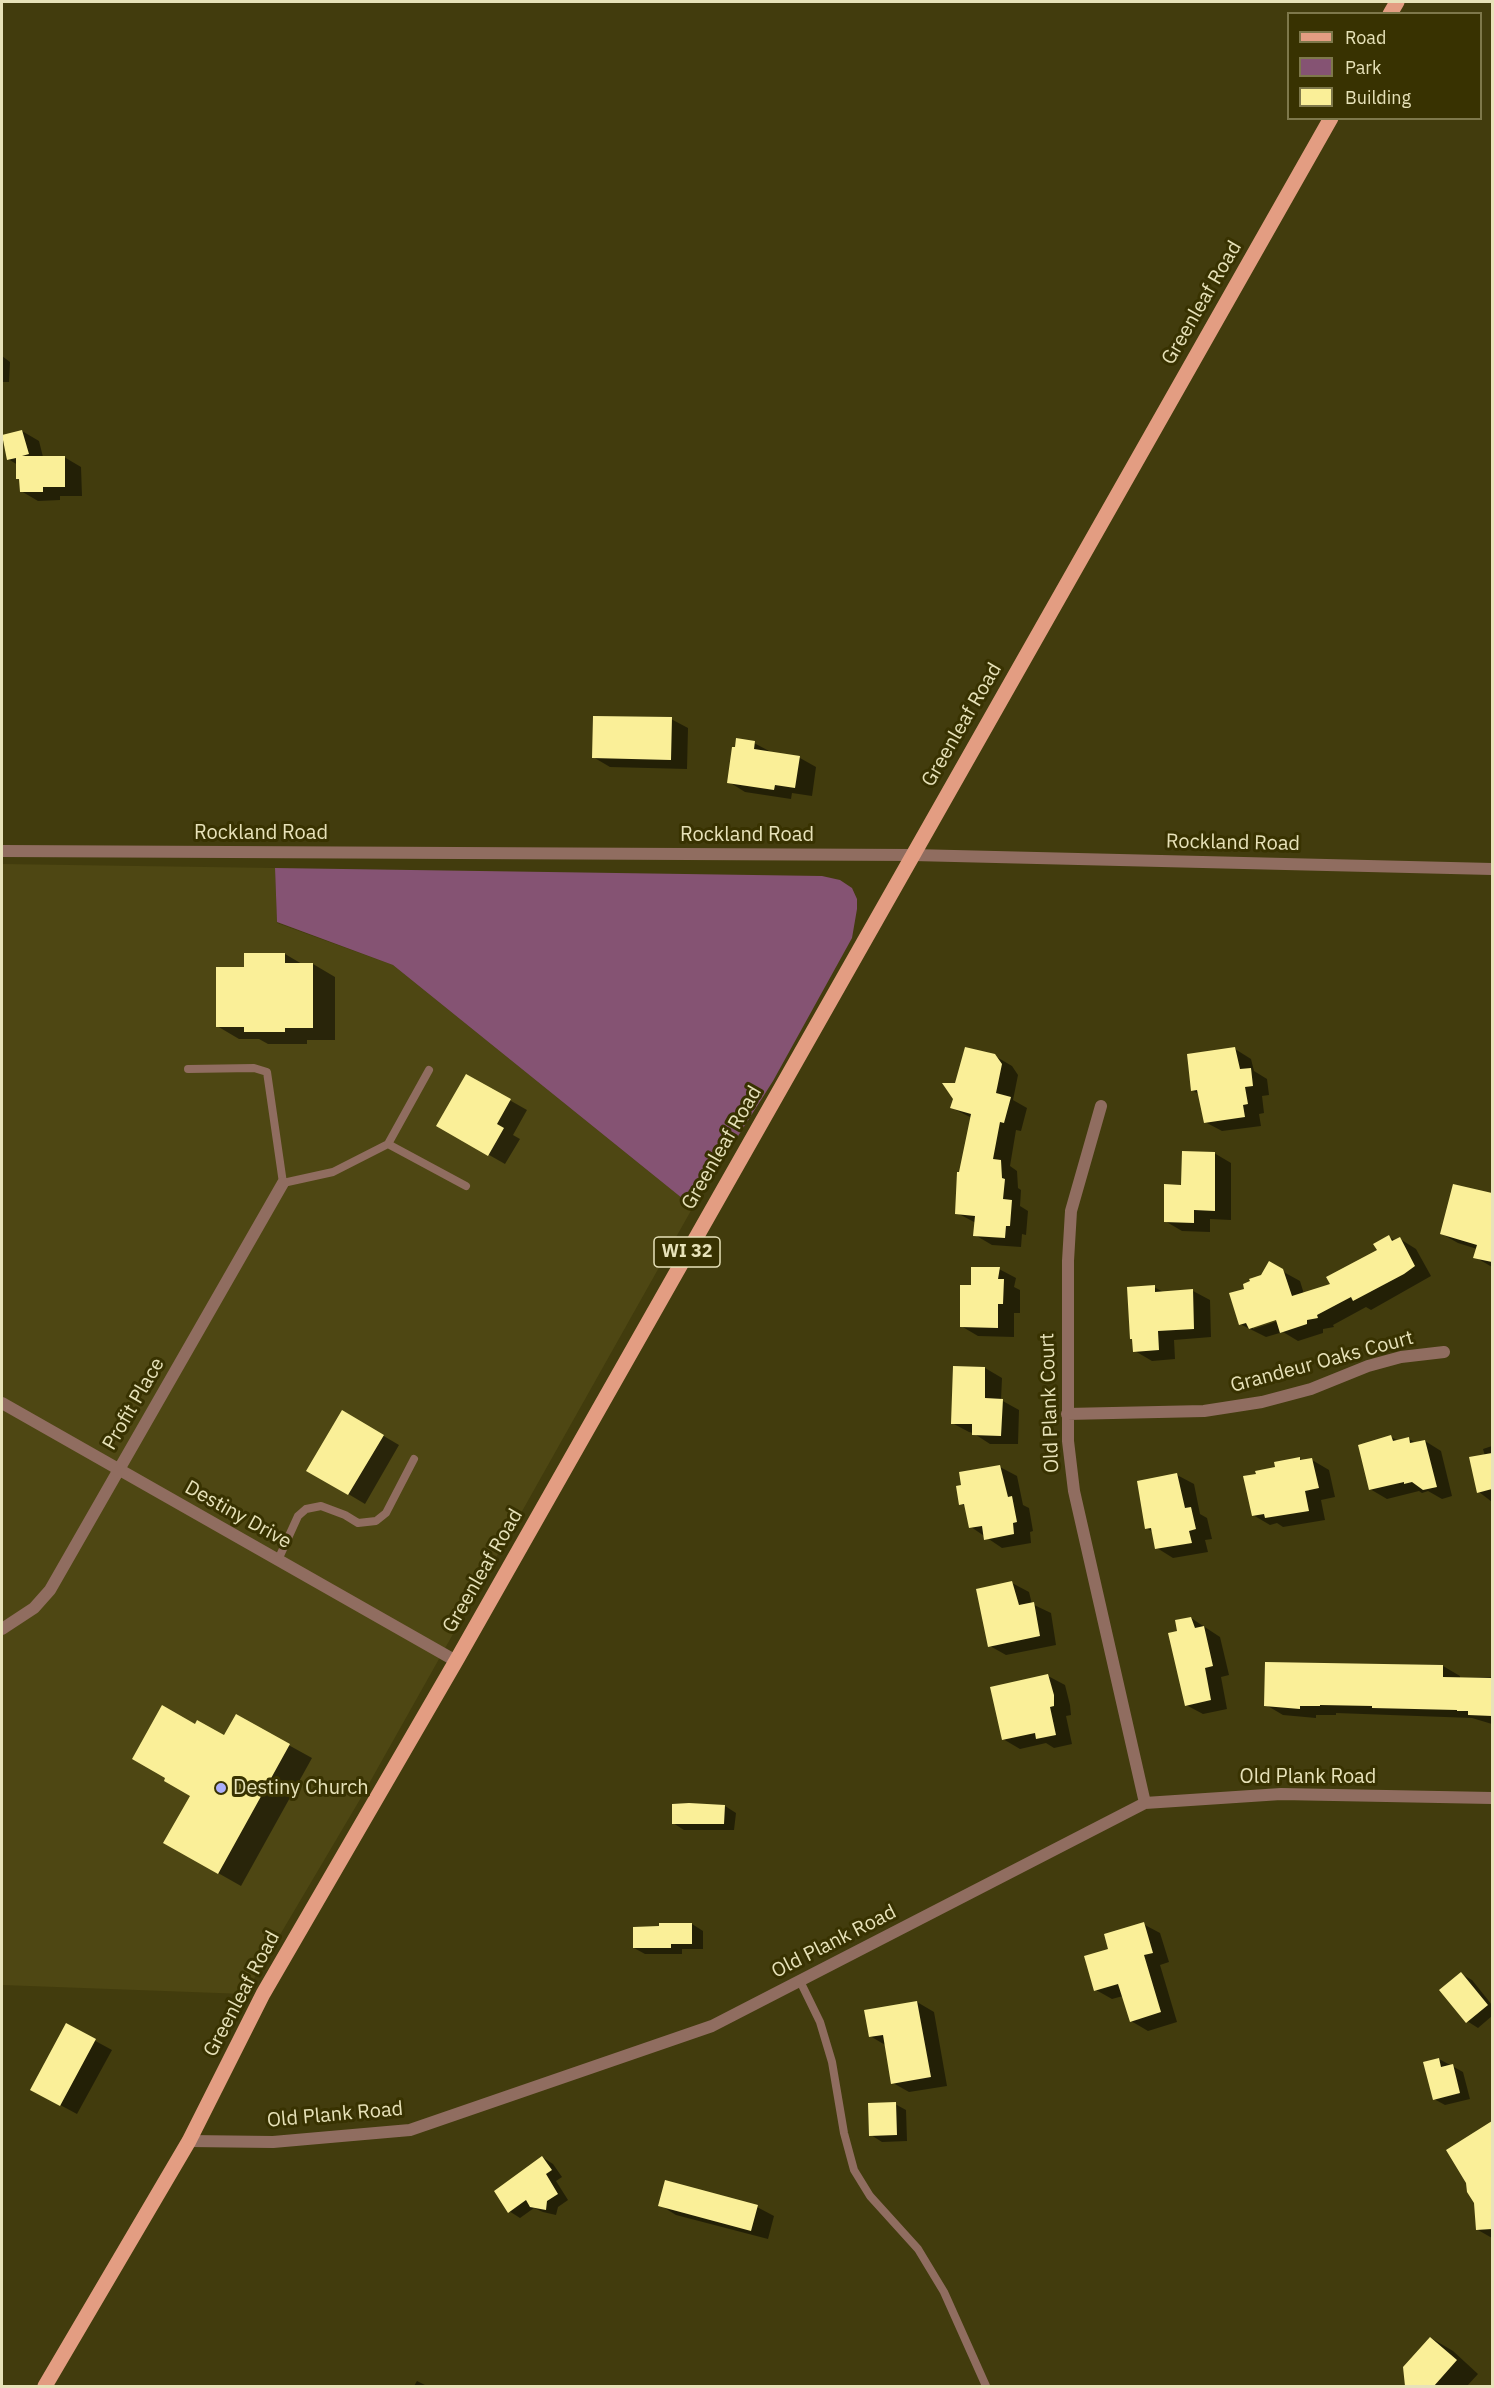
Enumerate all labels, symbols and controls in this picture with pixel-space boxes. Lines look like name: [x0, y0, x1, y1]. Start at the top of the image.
legend: [1287, 12, 1482, 120]
text: Road: [1345, 26, 1386, 49]
text: Park: [1345, 56, 1381, 79]
text: Building: [1345, 86, 1411, 109]
street label: Greenleaf Road: [1157, 237, 1247, 369]
street label: Greenleaf Road: [917, 659, 1007, 791]
street label: Rockland Road: [194, 821, 328, 845]
street label: Rockland Road: [680, 823, 814, 847]
street label: Rockland Road: [1166, 830, 1300, 856]
street label: Greenleaf Road: [677, 1082, 767, 1214]
road number: WI 32: [654, 1237, 720, 1267]
street label: Grandeur Oaks Court: [1228, 1326, 1416, 1398]
street label: Old Plank Court: [1036, 1333, 1064, 1473]
street label: Profit Place: [98, 1354, 170, 1454]
street label: Destiny Drive: [180, 1476, 296, 1554]
street label: Greenleaf Road: [438, 1505, 528, 1637]
street label: Old Plank Road: [1240, 1765, 1376, 1789]
place label: Destiny Church: [233, 1776, 369, 1800]
marker: Destiny Church: [214, 1781, 228, 1795]
street label: Old Plank Road: [768, 1900, 900, 1984]
street label: Greenleaf Road: [199, 1927, 285, 2061]
street label: Old Plank Road: [266, 2097, 404, 2133]

